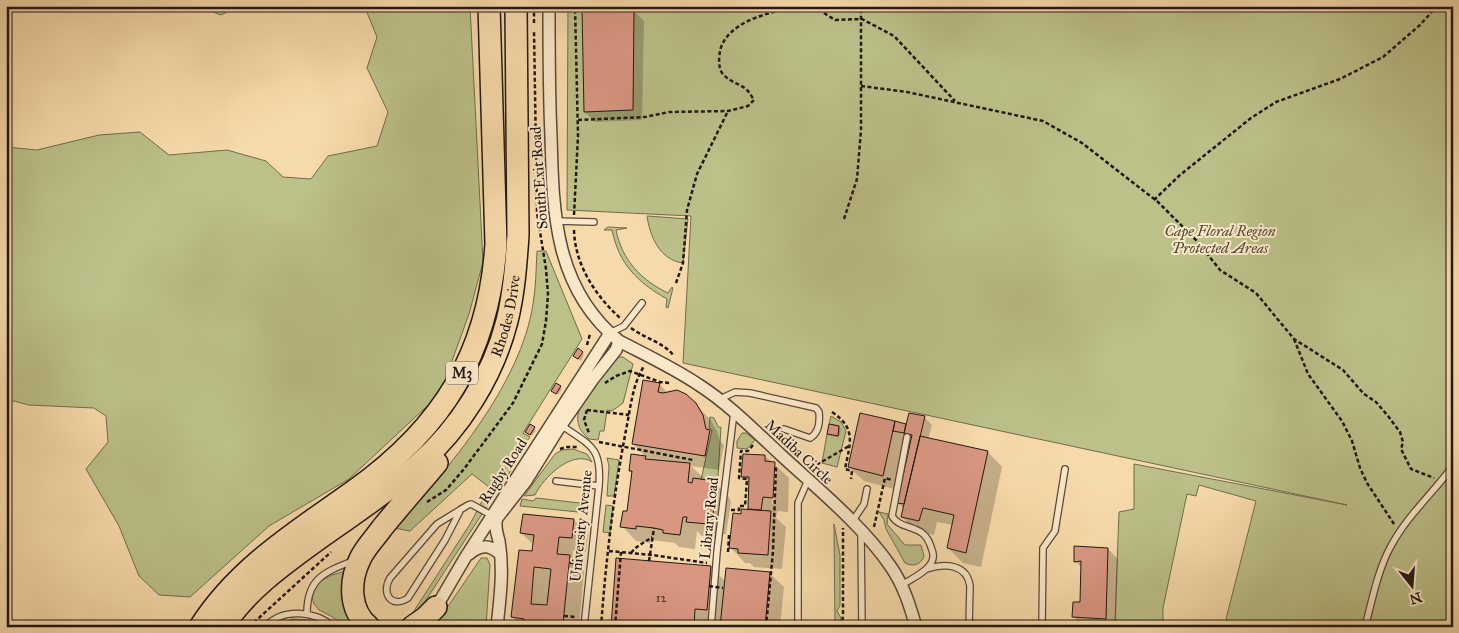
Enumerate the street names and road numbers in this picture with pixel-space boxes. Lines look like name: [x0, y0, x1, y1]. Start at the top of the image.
street label: South Exit Road: [526, 125, 552, 230]
street label: Rhodes Drive: [487, 274, 524, 360]
road number: M3: [446, 362, 478, 384]
street label: Madiba Circle: [761, 416, 837, 488]
street label: Rugby Road: [475, 434, 531, 507]
street label: University Avenue: [566, 469, 596, 583]
street label: Library Road: [696, 476, 722, 560]

